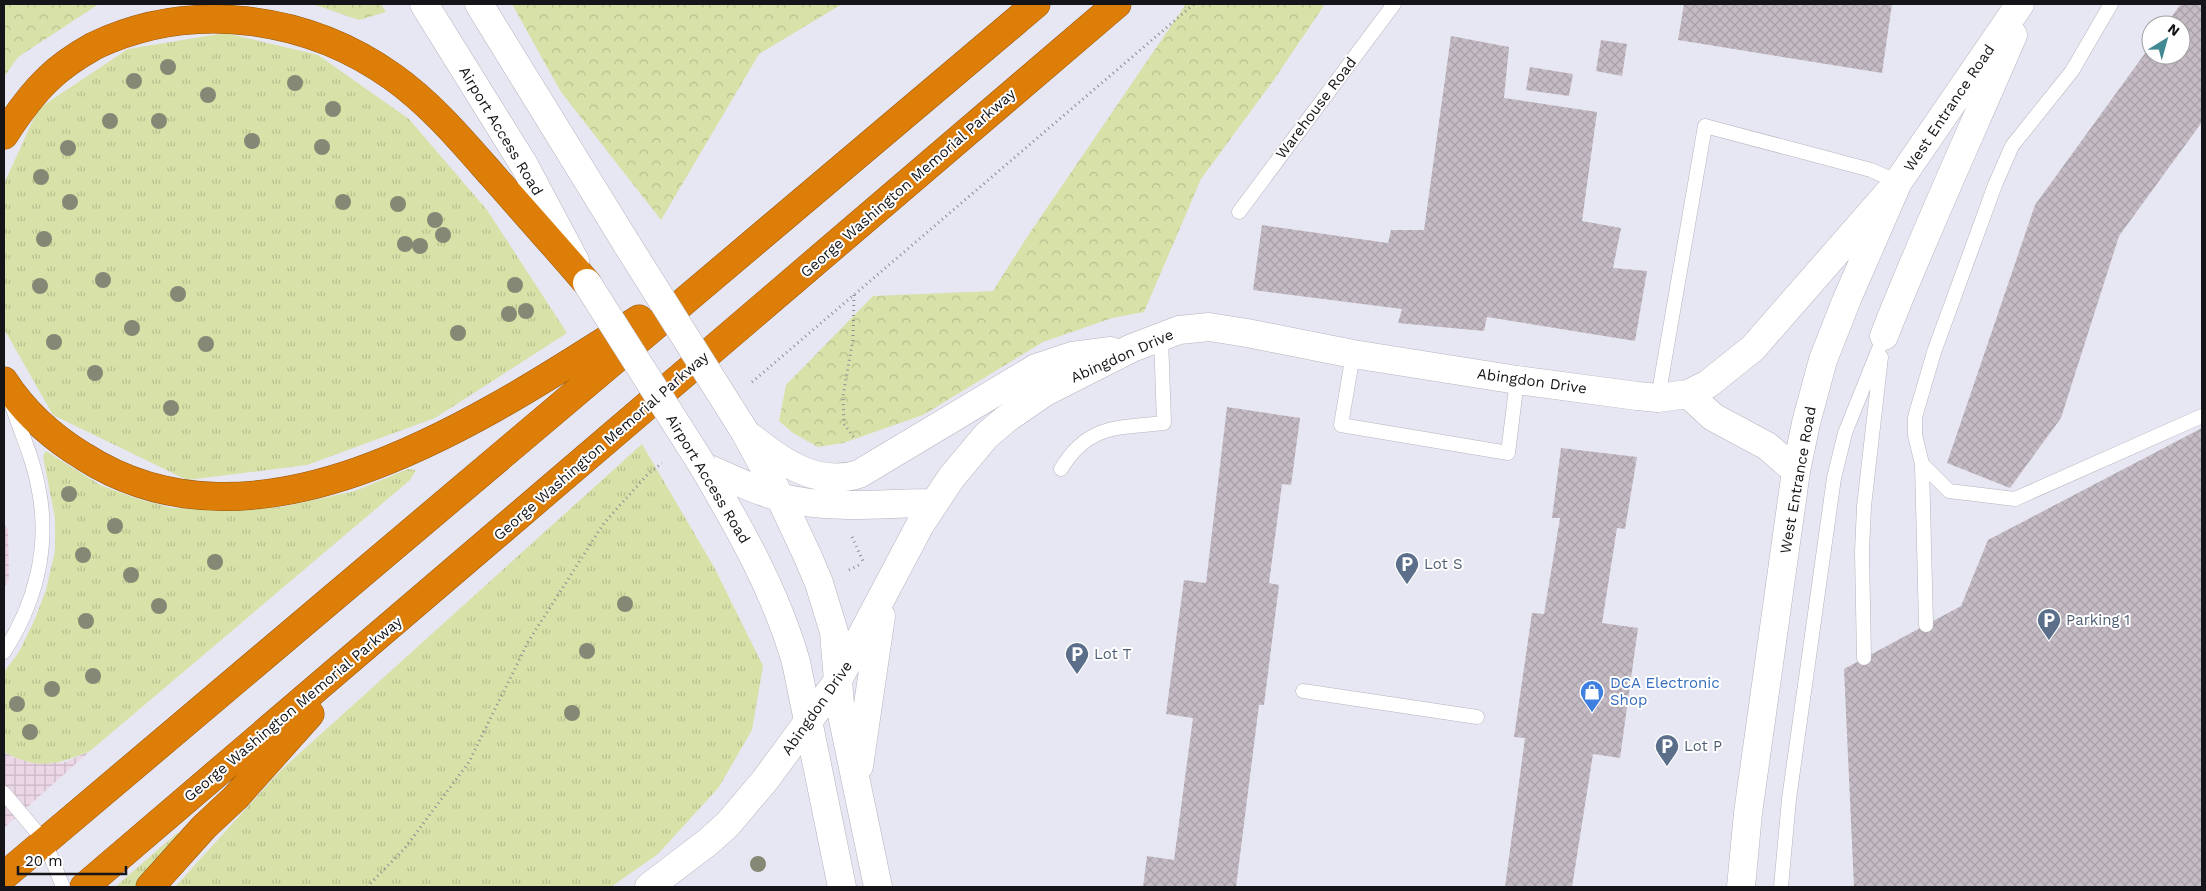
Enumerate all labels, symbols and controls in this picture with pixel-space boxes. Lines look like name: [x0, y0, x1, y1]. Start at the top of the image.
north arrow: [2141, 15, 2191, 65]
text: N: [2165, 20, 2183, 39]
street label: West Entrance Road: [1900, 41, 1998, 175]
street label: Warehouse Road: [1272, 54, 1360, 162]
street label: Airport Access Road: [455, 63, 547, 199]
street label: George Washington Memorial Parkway: [797, 85, 1019, 281]
street label: Abingdon Drive: [1068, 325, 1176, 387]
street label: George Washington Memorial Parkway: [490, 348, 712, 544]
street label: Abingdon Drive: [1476, 364, 1588, 398]
street label: West Entrance Road: [1776, 405, 1820, 555]
street label: Airport Access Road: [662, 411, 754, 547]
parking icon: Lot S: [1394, 551, 1420, 585]
place label: Lot S: [1424, 555, 1463, 573]
parking icon: Parking 1: [2036, 607, 2062, 641]
place label: Parking 1: [2066, 611, 2130, 629]
street label: George Washington Memorial Parkway: [180, 612, 406, 806]
parking icon: Lot T: [1064, 641, 1090, 675]
place label: Lot T: [1094, 645, 1132, 663]
street label: Abingdon Drive: [778, 658, 856, 758]
place label: DCA Electronic Shop: [1610, 674, 1720, 709]
shop icon: DCA Electronic Shop: [1579, 679, 1605, 713]
parking icon: Lot P: [1654, 733, 1680, 767]
place label: Lot P: [1684, 737, 1722, 755]
scale bar: [18, 844, 125, 876]
text: 20 m: [25, 852, 63, 870]

